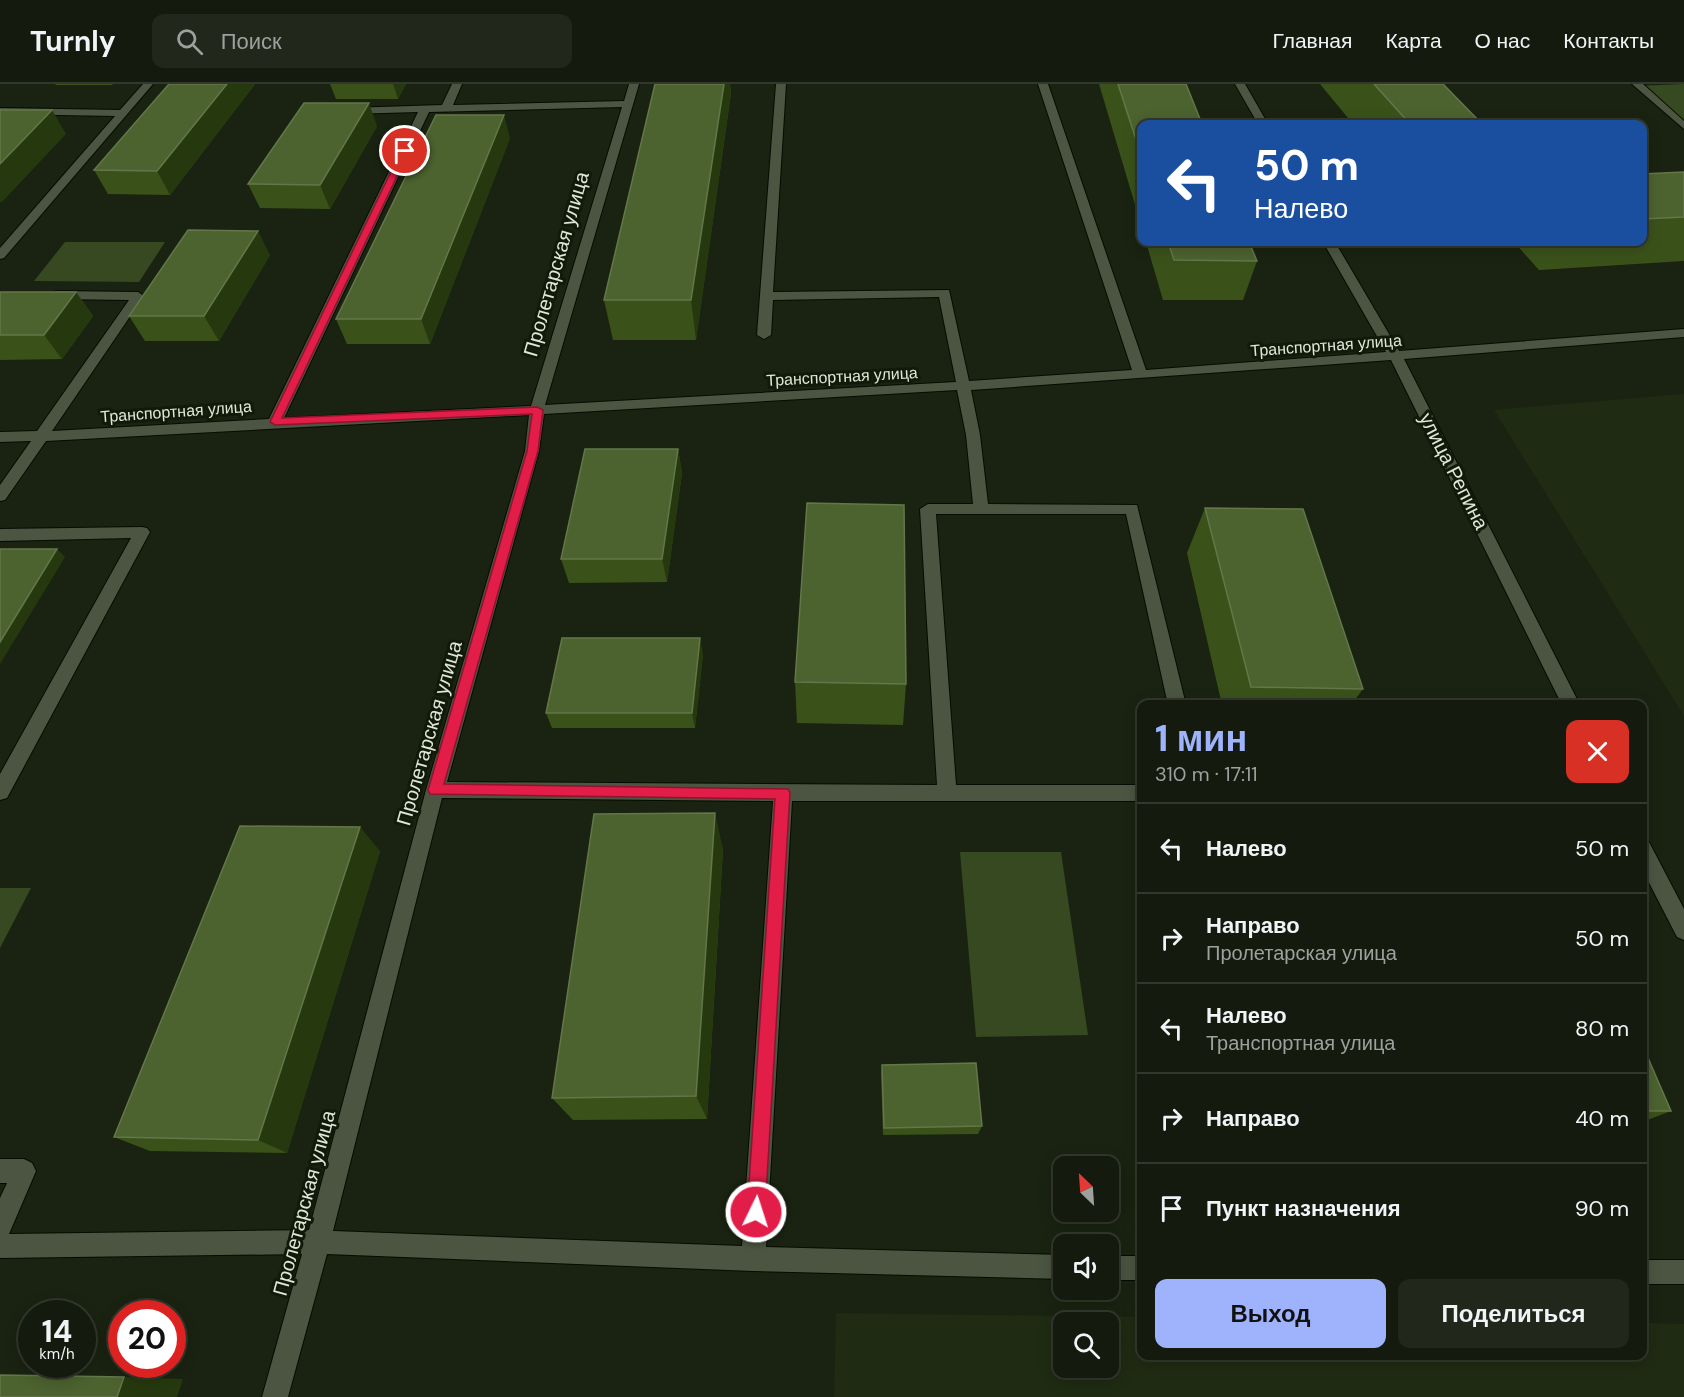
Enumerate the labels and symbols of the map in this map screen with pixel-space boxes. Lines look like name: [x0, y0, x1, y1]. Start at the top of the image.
pin: [379, 125, 430, 176]
street label: Пролетарская улица: [517, 168, 595, 359]
street label: Транспортная улица: [1250, 330, 1402, 361]
street label: Транспортная улица: [766, 362, 918, 391]
street label: Транспортная улица: [100, 396, 252, 427]
street label: улица Репина: [1413, 408, 1495, 535]
street label: Пролетарская улица: [390, 637, 468, 828]
street label: Пролетарская улица: [267, 1107, 341, 1299]
north arrow: [1053, 1156, 1119, 1222]
position arrow: [724, 1180, 788, 1244]
speed limit sign: 20: [108, 1300, 186, 1378]

